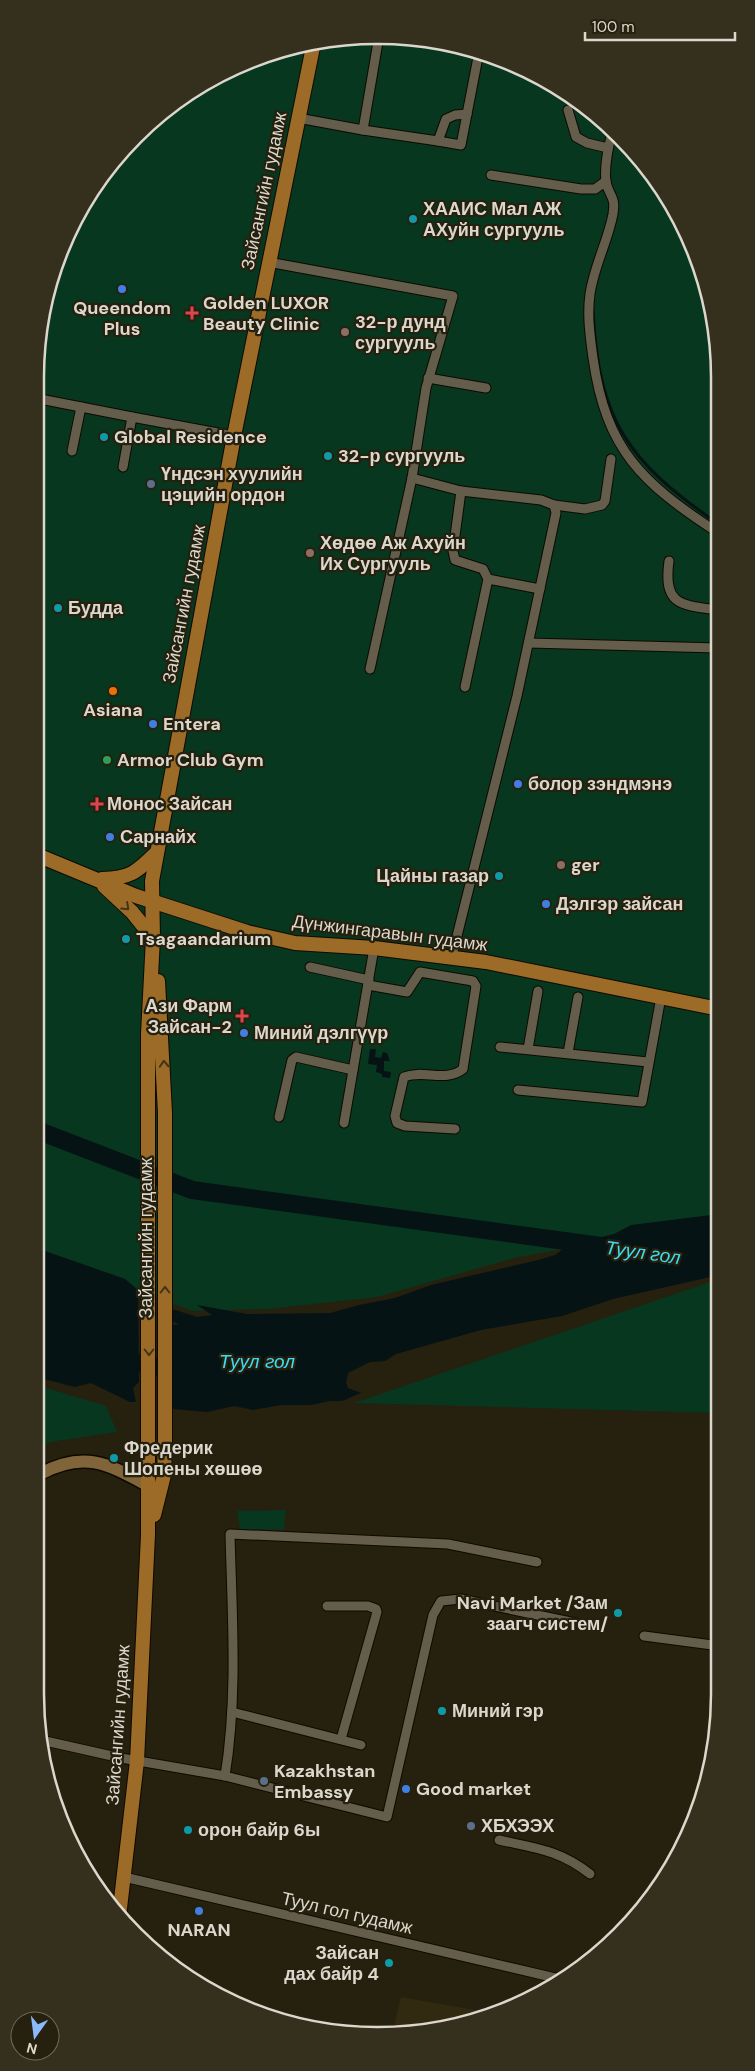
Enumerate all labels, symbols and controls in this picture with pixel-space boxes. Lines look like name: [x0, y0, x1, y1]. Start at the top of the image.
scale bar: [585, 10, 735, 42]
text: 100 m: [592, 17, 635, 37]
street label: Зайсангийн гудамж: [236, 110, 292, 272]
place label: ХААИС Мал АЖ АХуйн сургууль: [423, 197, 565, 242]
marker: ХААИС Мал АЖ АХуйн сургууль: [407, 213, 419, 225]
marker: Queendom Plus: [116, 283, 128, 295]
place label: Golden LUXOR Beauty Clinic: [203, 291, 329, 336]
place label: Queendom Plus: [73, 296, 171, 341]
marker: Golden LUXOR Beauty Clinic: [185, 306, 199, 320]
place label: 32-р дунд сургууль: [355, 310, 446, 355]
marker: 32-р дунд сургууль: [339, 326, 351, 338]
place label: Global Residence: [114, 425, 267, 449]
marker: Global Residence: [98, 431, 110, 443]
place label: 32-р сургууль: [338, 444, 465, 468]
marker: 32-р сургууль: [322, 450, 334, 462]
place label: Үндсэн хуулийн цэцийн ордон: [161, 462, 303, 507]
marker: Үндсэн хуулийн цэцийн ордон: [145, 478, 157, 490]
street label: Зайсангийн гудамж: [157, 523, 211, 685]
place label: Хөдөө Аж Ахуйн Их Сургууль: [320, 531, 466, 576]
marker: Хөдөө Аж Ахуйн Их Сургууль: [304, 547, 316, 559]
place label: Будда: [68, 596, 124, 620]
marker: Будда: [52, 602, 64, 614]
marker: Asiana: [107, 685, 119, 697]
place label: Asiana: [83, 698, 143, 722]
place label: Entera: [163, 712, 221, 736]
marker: Entera: [147, 718, 159, 730]
place label: Armor Club Gym: [117, 748, 264, 772]
marker: Armor Club Gym: [101, 754, 113, 766]
place label: болор зэндмэнэ: [528, 772, 672, 796]
marker: болор зэндмэнэ: [512, 778, 524, 790]
place label: Монос Зайсан: [107, 792, 232, 816]
marker: Монос Зайсан: [91, 798, 103, 810]
place label: Сарнайх: [120, 825, 196, 849]
marker: Сарнайх: [104, 831, 116, 843]
place label: ger: [571, 853, 600, 877]
marker: ger: [555, 859, 567, 871]
place label: Цайны газар: [376, 864, 489, 888]
marker: Цайны газар: [493, 870, 505, 882]
place label: Дэлгэр зайсан: [556, 892, 683, 916]
marker: Дэлгэр зайсан: [540, 898, 552, 910]
one-way arrow: [120, 901, 129, 910]
street label: Дүнжингаравын гудамж: [291, 909, 489, 957]
place label: Tsagaandarium: [136, 927, 271, 951]
marker: Tsagaandarium: [120, 933, 132, 945]
place label: Ази Фарм Зайсан-2: [145, 994, 232, 1039]
marker: Ази Фарм Зайсан-2: [236, 1010, 248, 1022]
place label: Миний дэлгүүр: [254, 1021, 388, 1045]
marker: Миний дэлгүүр: [238, 1027, 250, 1039]
one-way arrow: [158, 1060, 169, 1068]
street label: Зайсангийн гудамж: [134, 1157, 158, 1319]
water label: Туул гол: [604, 1235, 683, 1270]
one-way arrow: [160, 1286, 170, 1294]
one-way arrow: [144, 1349, 154, 1357]
water label: Туул гол: [219, 1349, 295, 1374]
place label: Фредерик Шопены хөшөө: [124, 1436, 262, 1481]
marker: Фредерик Шопены хөшөө: [108, 1452, 120, 1464]
place label: Navi Market /Зам заагч систем/: [457, 1591, 608, 1636]
marker: Navi Market /Зам заагч систем/: [612, 1607, 624, 1619]
street label: Зайсангийн гудамж: [100, 1644, 136, 1806]
place label: Миний гэр: [452, 1699, 544, 1723]
marker: Миний гэр: [436, 1705, 448, 1717]
place label: Kazakhstan Embassy: [274, 1759, 375, 1804]
marker: Kazakhstan Embassy: [258, 1775, 270, 1787]
place label: Good market: [416, 1777, 531, 1801]
marker: Good market: [400, 1783, 412, 1795]
place label: ХБХЭЭХ: [481, 1814, 554, 1838]
place label: орон байр 6ы: [198, 1818, 320, 1842]
marker: ХБХЭЭХ: [465, 1820, 477, 1832]
marker: орон байр 6ы: [182, 1824, 194, 1836]
street label: Туул гол гудамж: [279, 1886, 415, 1940]
marker: NARAN: [193, 1905, 205, 1917]
place label: NARAN: [167, 1918, 231, 1942]
place label: Зайсан дах байр 4: [284, 1941, 379, 1986]
marker: Зайсан дах байр 4: [383, 1957, 395, 1969]
north arrow: [10, 2011, 60, 2061]
text: N: [25, 2039, 39, 2059]

